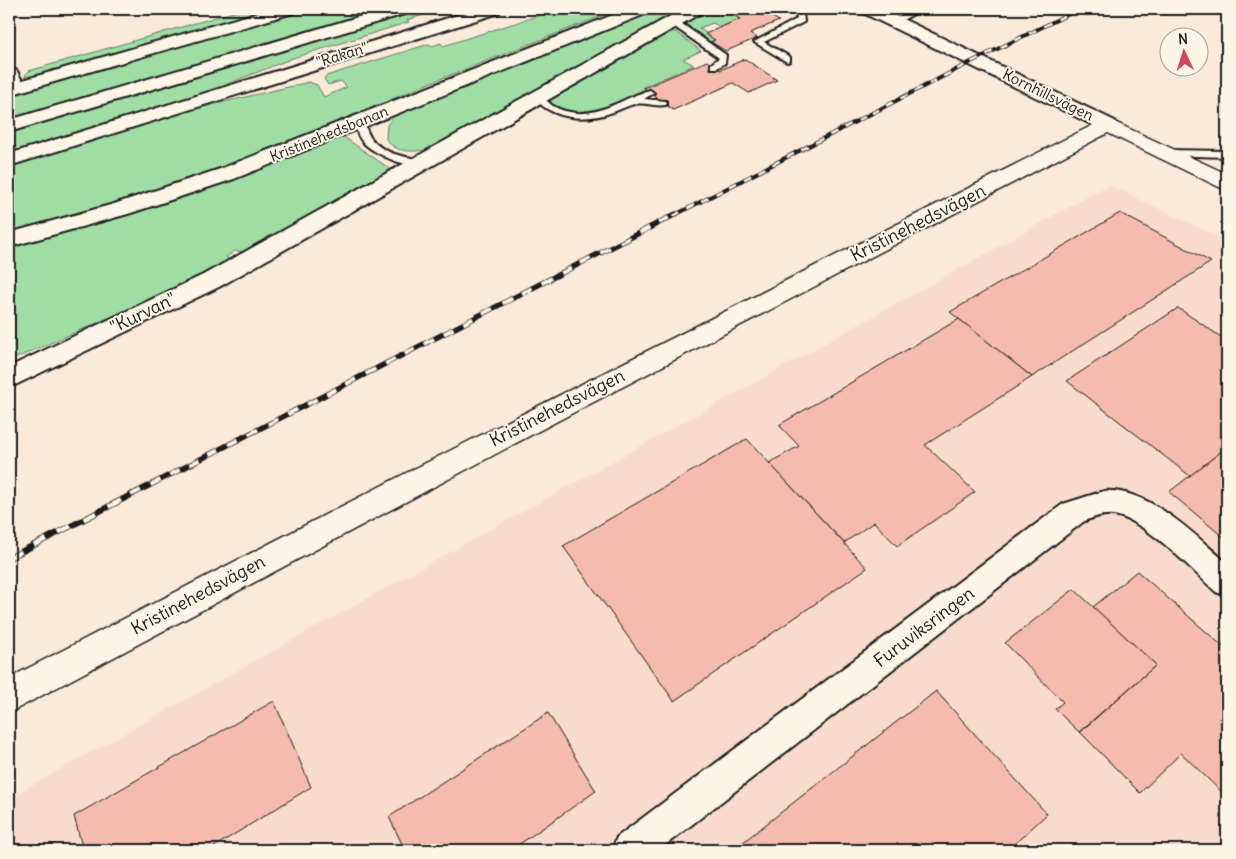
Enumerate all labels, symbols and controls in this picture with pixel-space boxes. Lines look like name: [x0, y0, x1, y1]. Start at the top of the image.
north arrow: [1158, 28, 1208, 78]
text: N: [1178, 30, 1189, 48]
street label: "Rakan": [314, 38, 370, 71]
street label: Kornhillsvägen: [1000, 64, 1097, 125]
street label: Kristinehedsbanan: [267, 101, 391, 166]
street label: Kristinehedsvägen: [846, 179, 989, 267]
street label: "Kurvan": [106, 287, 179, 338]
street label: Kristinehedsvägen: [485, 364, 628, 452]
street label: Kristinehedsvägen: [127, 549, 269, 640]
street label: Furuviksringen: [869, 581, 979, 672]

